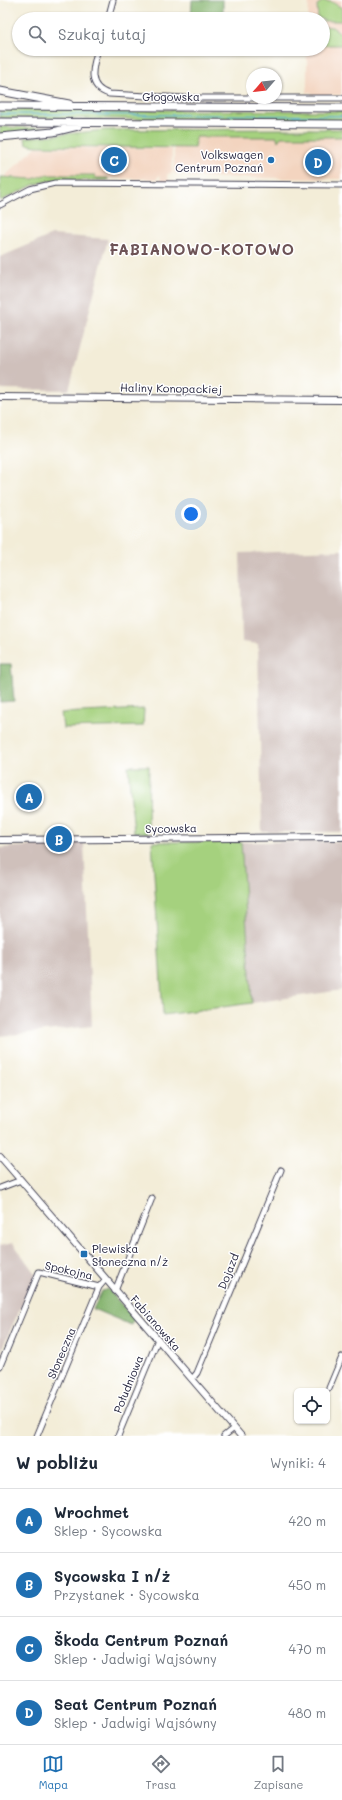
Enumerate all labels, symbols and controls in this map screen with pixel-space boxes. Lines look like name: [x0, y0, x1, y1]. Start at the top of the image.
search box: [12, 12, 330, 56]
icon: search: [26, 23, 48, 45]
text: Szukaj tutaj: [58, 24, 146, 44]
north arrow: [246, 68, 282, 104]
street label: Głogowska: [142, 89, 200, 104]
pin: C: [101, 145, 127, 175]
place label: Volkswagen Centrum Poznań: [175, 147, 263, 175]
pin: D: [305, 147, 331, 177]
marker: Volkswagen Centrum Poznań: [266, 155, 276, 165]
district label: FABIANOWO-KOTOWO: [109, 239, 295, 259]
street label: Haliny Konopackiej: [120, 380, 222, 396]
your location: [181, 504, 201, 524]
pin: A: [16, 782, 42, 812]
street label: Sycowska: [145, 820, 197, 836]
pin: B: [46, 824, 72, 854]
place label: Plewiska Słoneczna n/ż: [92, 1241, 168, 1269]
marker: Plewiska Słoneczna n/ż: [79, 1249, 89, 1259]
street label: Dojazd: [214, 1251, 242, 1291]
street label: Spokojna: [44, 1257, 94, 1283]
street label: Fabianowska: [128, 1292, 185, 1354]
street label: Słoneczna: [43, 1325, 79, 1381]
street label: Południowa: [110, 1353, 146, 1415]
map controls: [294, 1388, 330, 1424]
button: locate: [294, 1388, 330, 1424]
text: W pobliżu: [16, 1451, 98, 1473]
text: Wyniki: 4: [270, 1454, 326, 1471]
text: Wrochmet: [54, 1502, 129, 1522]
text: A: [24, 1512, 34, 1529]
text: 420 m: [289, 1512, 326, 1529]
text: Sklep · Sycowska: [54, 1522, 162, 1539]
text: Sycowska I n/ż: [54, 1566, 170, 1586]
text: B: [25, 1576, 33, 1593]
text: 450 m: [288, 1576, 326, 1593]
text: Przystanek · Sycowska: [54, 1586, 200, 1603]
text: Škoda Centrum Poznań: [54, 1630, 228, 1650]
text: C: [24, 1640, 34, 1657]
text: 470 m: [289, 1640, 326, 1657]
text: Sklep · Jadwigi Wajsówny: [54, 1650, 217, 1667]
text: Seat Centrum Poznań: [54, 1694, 217, 1714]
text: D: [24, 1704, 34, 1721]
text: 480 m: [288, 1704, 326, 1721]
text: Sklep · Jadwigi Wajsówny: [54, 1714, 217, 1731]
tab: Mapa: [39, 1753, 68, 1792]
tab: Trasa: [146, 1753, 176, 1792]
tab: Zapisane: [254, 1753, 303, 1792]

